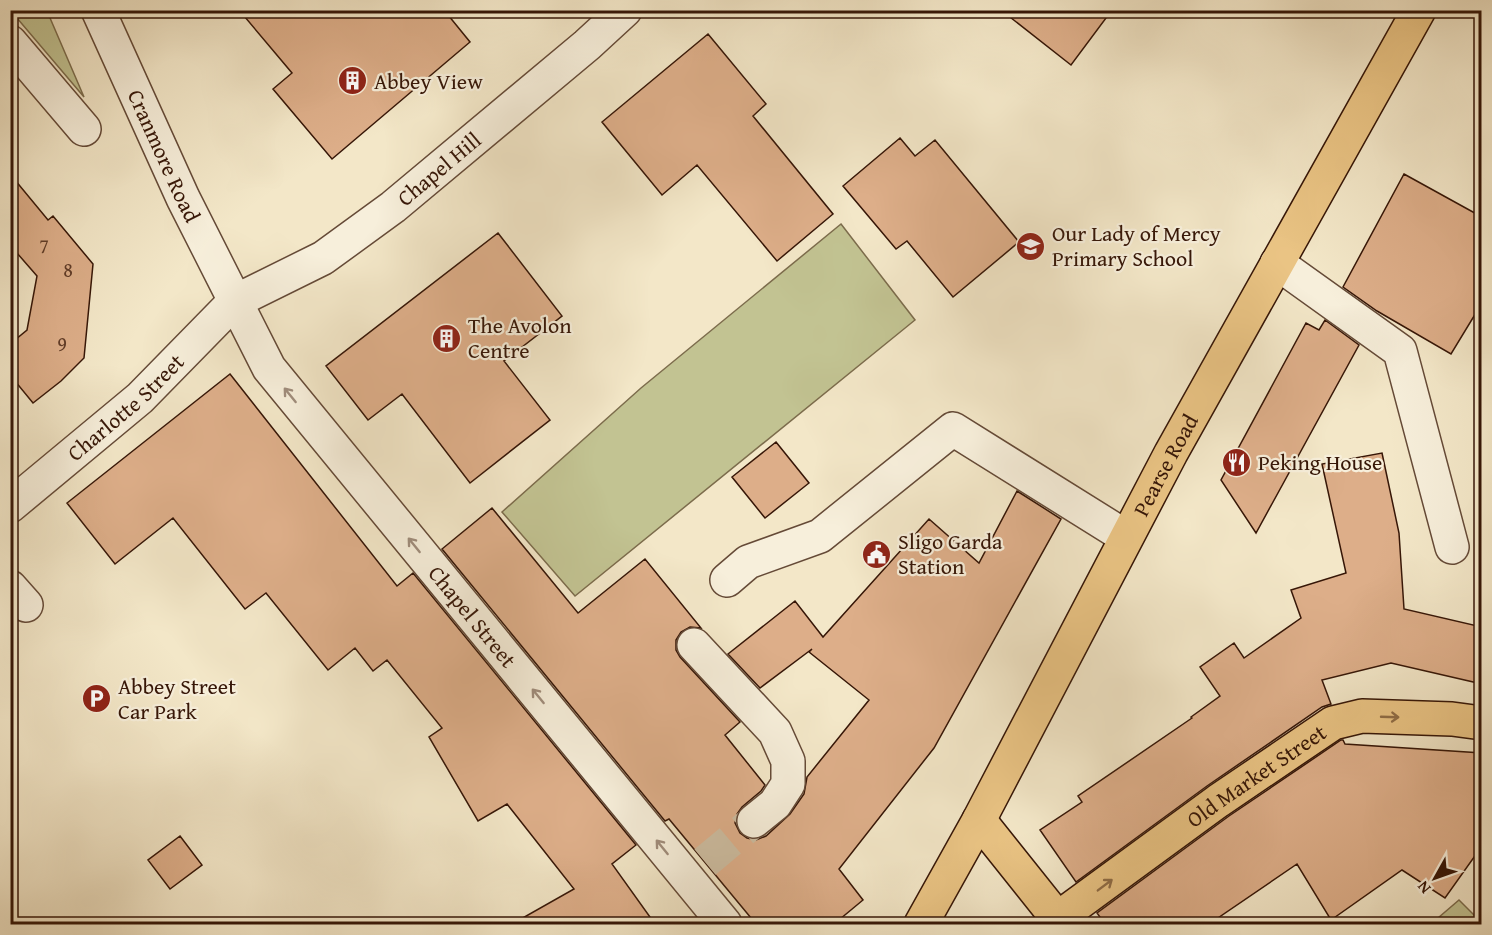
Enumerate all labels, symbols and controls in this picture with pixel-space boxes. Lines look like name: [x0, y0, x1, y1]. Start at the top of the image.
building icon: Abbey View: [337, 65, 369, 97]
place label: Abbey View: [374, 65, 483, 97]
street label: Cranmore Road: [120, 84, 209, 228]
street label: Chapel Hill: [390, 124, 488, 213]
place label: Our Lady of Mercy Primary School: [1052, 217, 1221, 274]
school or university icon: Our Lady of Mercy Primary School: [1015, 230, 1047, 262]
house number: 7: [39, 231, 49, 260]
house number: 8: [63, 255, 73, 284]
place label: The Avolon Centre: [468, 309, 572, 366]
building icon: The Avolon Centre: [431, 322, 463, 354]
house number: 9: [57, 329, 67, 358]
street label: Charlotte Street: [60, 346, 191, 468]
one-way arrow: [284, 387, 297, 403]
street label: Pearse Road: [1125, 408, 1206, 522]
restaurant icon: Peking House: [1221, 446, 1253, 478]
place label: Peking House: [1258, 446, 1382, 478]
place label: Sligo Garda Station: [898, 525, 1003, 582]
one-way arrow: [407, 538, 421, 553]
public building icon: Sligo Garda Station: [861, 538, 893, 570]
street label: Chapel Street: [421, 558, 524, 674]
place label: Abbey Street Car Park: [118, 670, 236, 727]
parking icon: Abbey Street Car Park: [81, 683, 113, 715]
one-way arrow: [531, 689, 545, 704]
one-way arrow: [1380, 711, 1400, 723]
street label: Old Market Street: [1180, 716, 1333, 835]
one-way arrow: [655, 839, 668, 855]
north arrow: [1405, 848, 1465, 908]
text: N: [1411, 876, 1436, 899]
one-way arrow: [1097, 879, 1113, 891]

